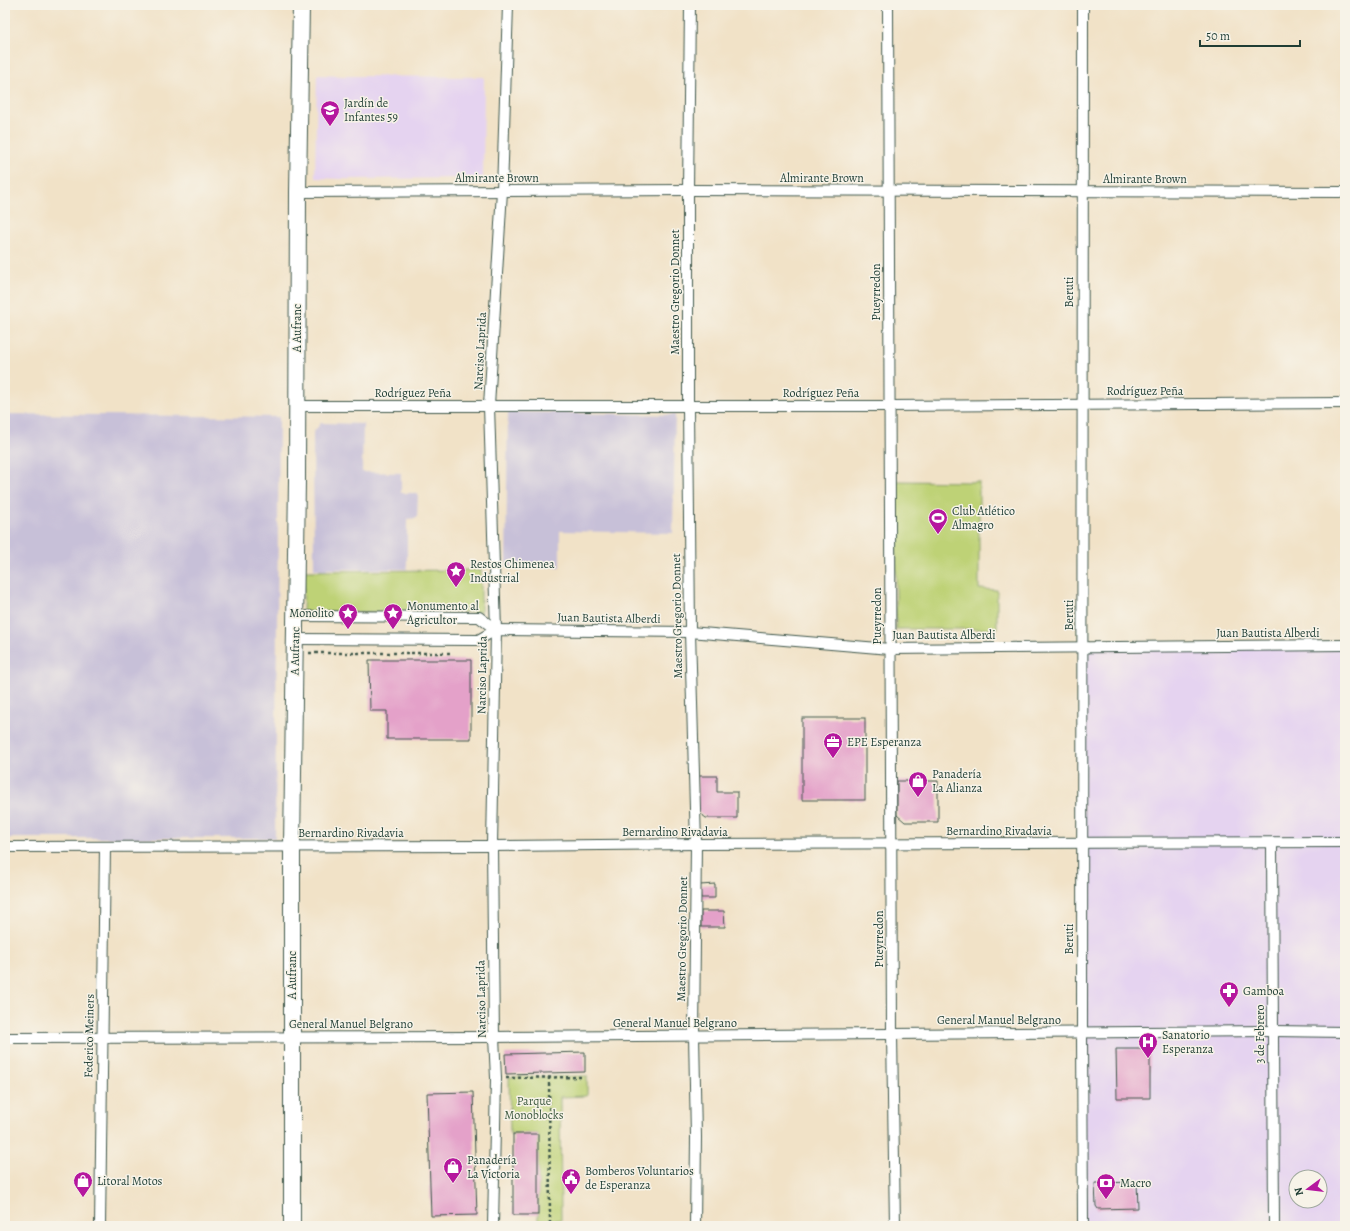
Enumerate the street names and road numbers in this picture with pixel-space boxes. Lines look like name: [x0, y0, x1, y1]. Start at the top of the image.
street label: Almirante Brown: [454, 170, 539, 186]
street label: Almirante Brown: [779, 170, 864, 186]
street label: Almirante Brown: [1102, 171, 1187, 187]
street label: Maestro Gregorio Donnet: [667, 229, 683, 355]
street label: Pueyrredon: [868, 263, 884, 321]
street label: Beruti: [1061, 277, 1077, 307]
street label: A Aufranc: [289, 304, 305, 353]
street label: Narciso Laprida: [470, 311, 490, 390]
street label: Rodríguez Peña: [1107, 383, 1184, 399]
street label: Rodríguez Peña: [375, 385, 452, 401]
street label: Rodríguez Peña: [783, 385, 860, 401]
street label: Maestro Gregorio Donnet: [668, 553, 686, 679]
street label: Pueyrredon: [869, 587, 885, 645]
street label: Beruti: [1061, 600, 1077, 630]
street label: Juan Bautista Alberdi: [557, 609, 661, 627]
street label: Juan Bautista Alberdi: [1216, 625, 1320, 641]
street label: A Aufranc: [287, 627, 303, 676]
street label: Juan Bautista Alberdi: [892, 627, 996, 643]
street label: Narciso Laprida: [473, 635, 491, 714]
street label: Bernardino Rivadavia: [946, 823, 1052, 839]
street label: Bernardino Rivadavia: [622, 824, 728, 840]
street label: Bernardino Rivadavia: [298, 825, 404, 841]
street label: Maestro Gregorio Donnet: [673, 876, 691, 1002]
street label: Pueyrredon: [871, 910, 887, 968]
street label: Beruti: [1061, 924, 1077, 954]
street label: A Aufranc: [284, 951, 300, 1000]
street label: Narciso Laprida: [472, 959, 490, 1038]
street label: Federico Meiners: [80, 994, 98, 1078]
street label: 3 de Febrero: [1252, 1005, 1268, 1063]
street label: General Manuel Belgrano: [937, 1012, 1061, 1028]
street label: General Manuel Belgrano: [613, 1015, 737, 1031]
street label: General Manuel Belgrano: [289, 1016, 413, 1032]

